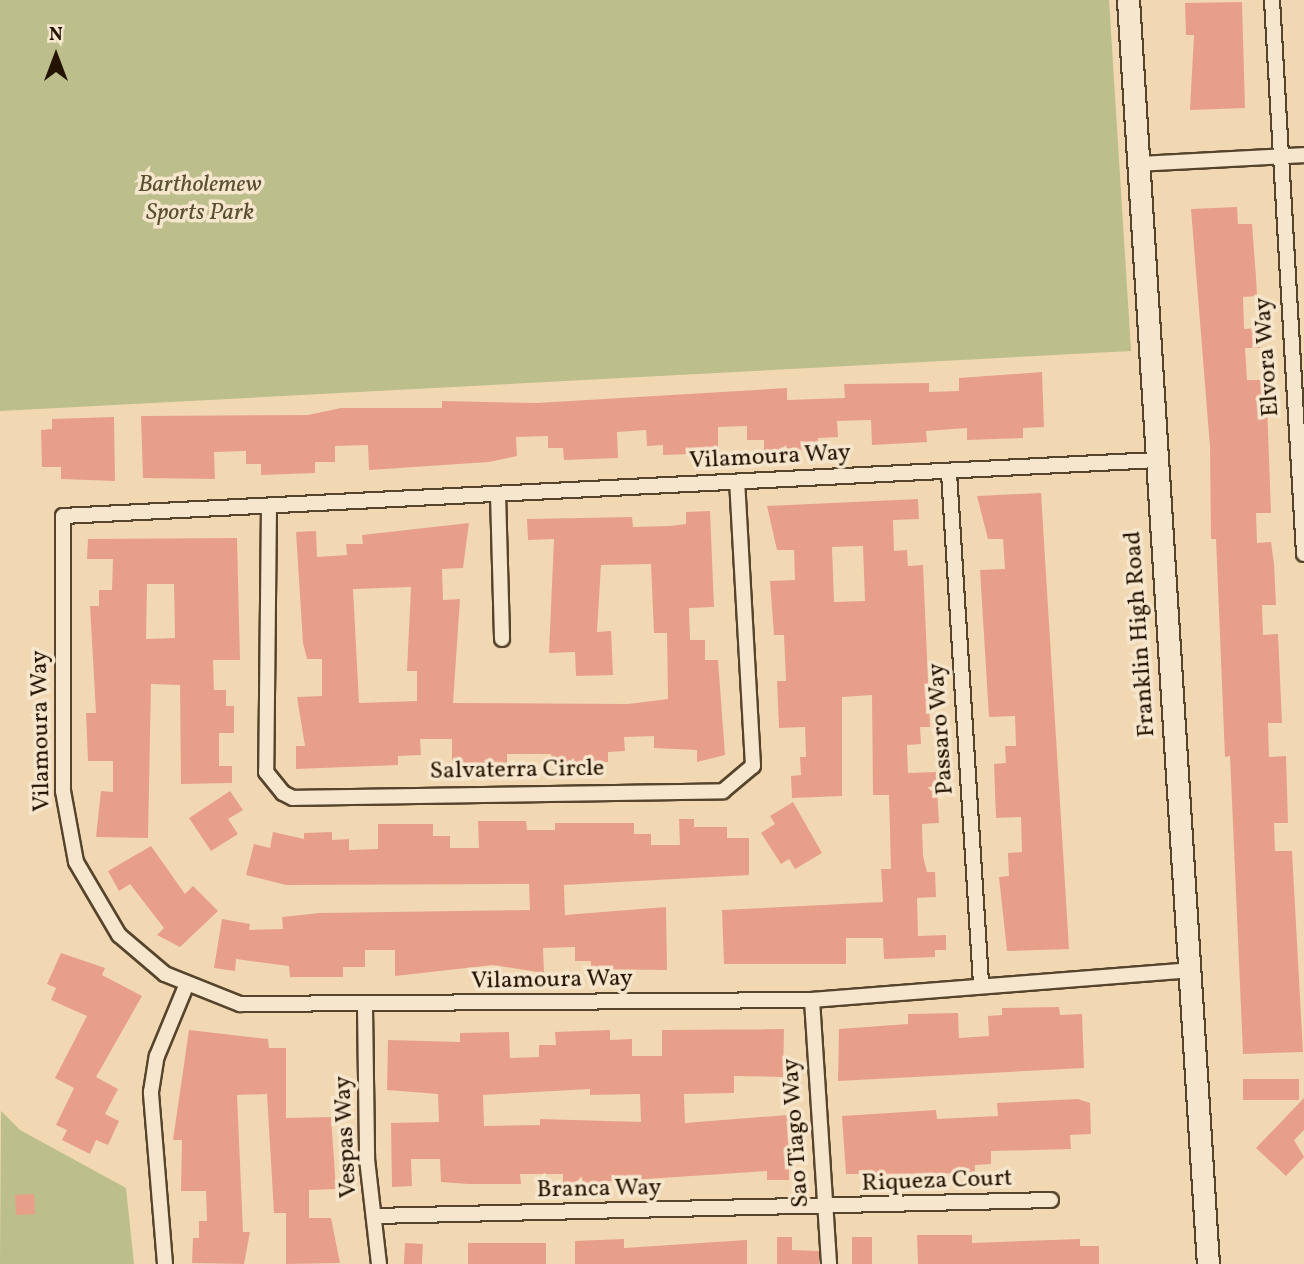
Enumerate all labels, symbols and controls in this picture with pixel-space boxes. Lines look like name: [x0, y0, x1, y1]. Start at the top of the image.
north arrow: [21, 21, 91, 91]
text: N: [49, 22, 63, 48]
park label: Bartholemew Sports Park: [138, 172, 262, 228]
street label: Elvora Way: [1249, 296, 1287, 418]
street label: Vilamoura Way: [688, 439, 852, 477]
street label: Franklin High Road: [1119, 530, 1163, 738]
street label: Vilamoura Way: [26, 649, 58, 813]
street label: Passaro Way: [923, 662, 961, 796]
street label: Salvaterra Circle: [429, 755, 605, 787]
street label: Vilamoura Way: [470, 965, 634, 997]
street label: Sao Tiago Way: [777, 1057, 817, 1209]
street label: Vespas Way: [329, 1075, 365, 1199]
street label: Riqueza Court: [861, 1165, 1013, 1199]
street label: Branca Way: [536, 1175, 662, 1205]

